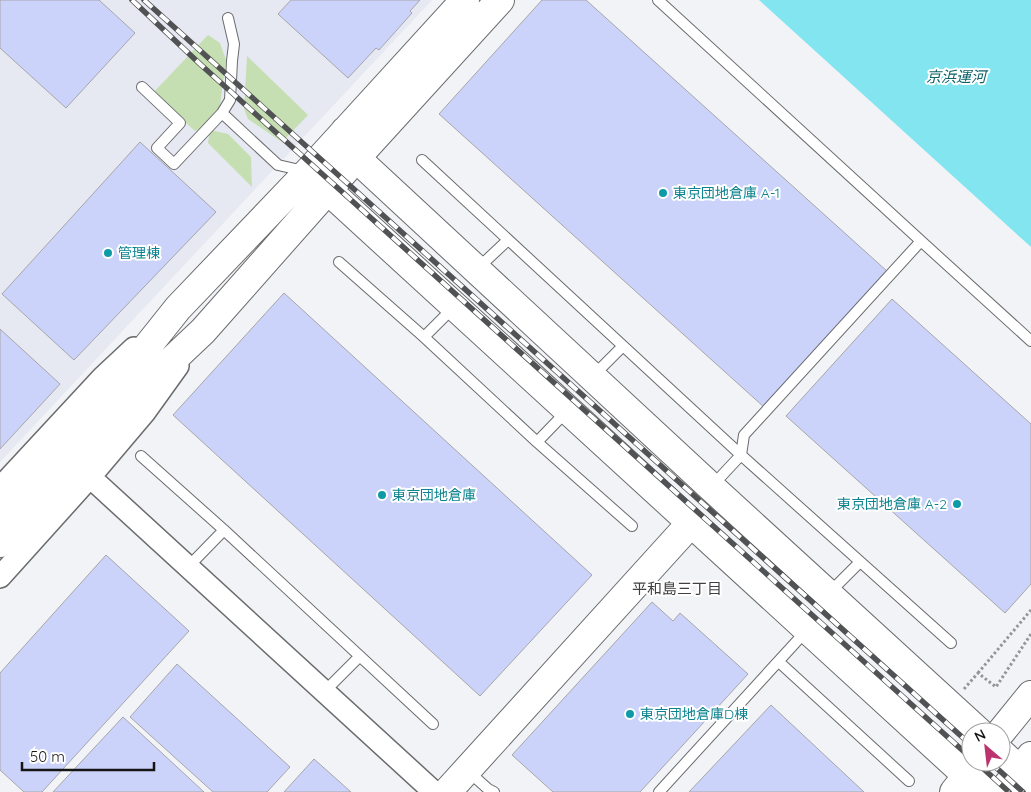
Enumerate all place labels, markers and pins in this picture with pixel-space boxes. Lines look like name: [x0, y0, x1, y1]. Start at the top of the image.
place label: 東京団地倉庫 A-1: [673, 184, 780, 202]
marker: 東京団地倉庫 A-1: [657, 187, 669, 199]
place label: 管理棟: [118, 244, 160, 262]
marker: 管理棟: [102, 247, 114, 259]
place label: 東京団地倉庫: [392, 486, 476, 504]
marker: 東京団地倉庫: [376, 489, 388, 501]
place label: 東京団地倉庫 A-2: [837, 495, 947, 513]
marker: 東京団地倉庫 A-2: [951, 498, 963, 510]
place label: 東京団地倉庫D棟: [640, 705, 748, 723]
marker: 東京団地倉庫D棟: [624, 708, 636, 720]

